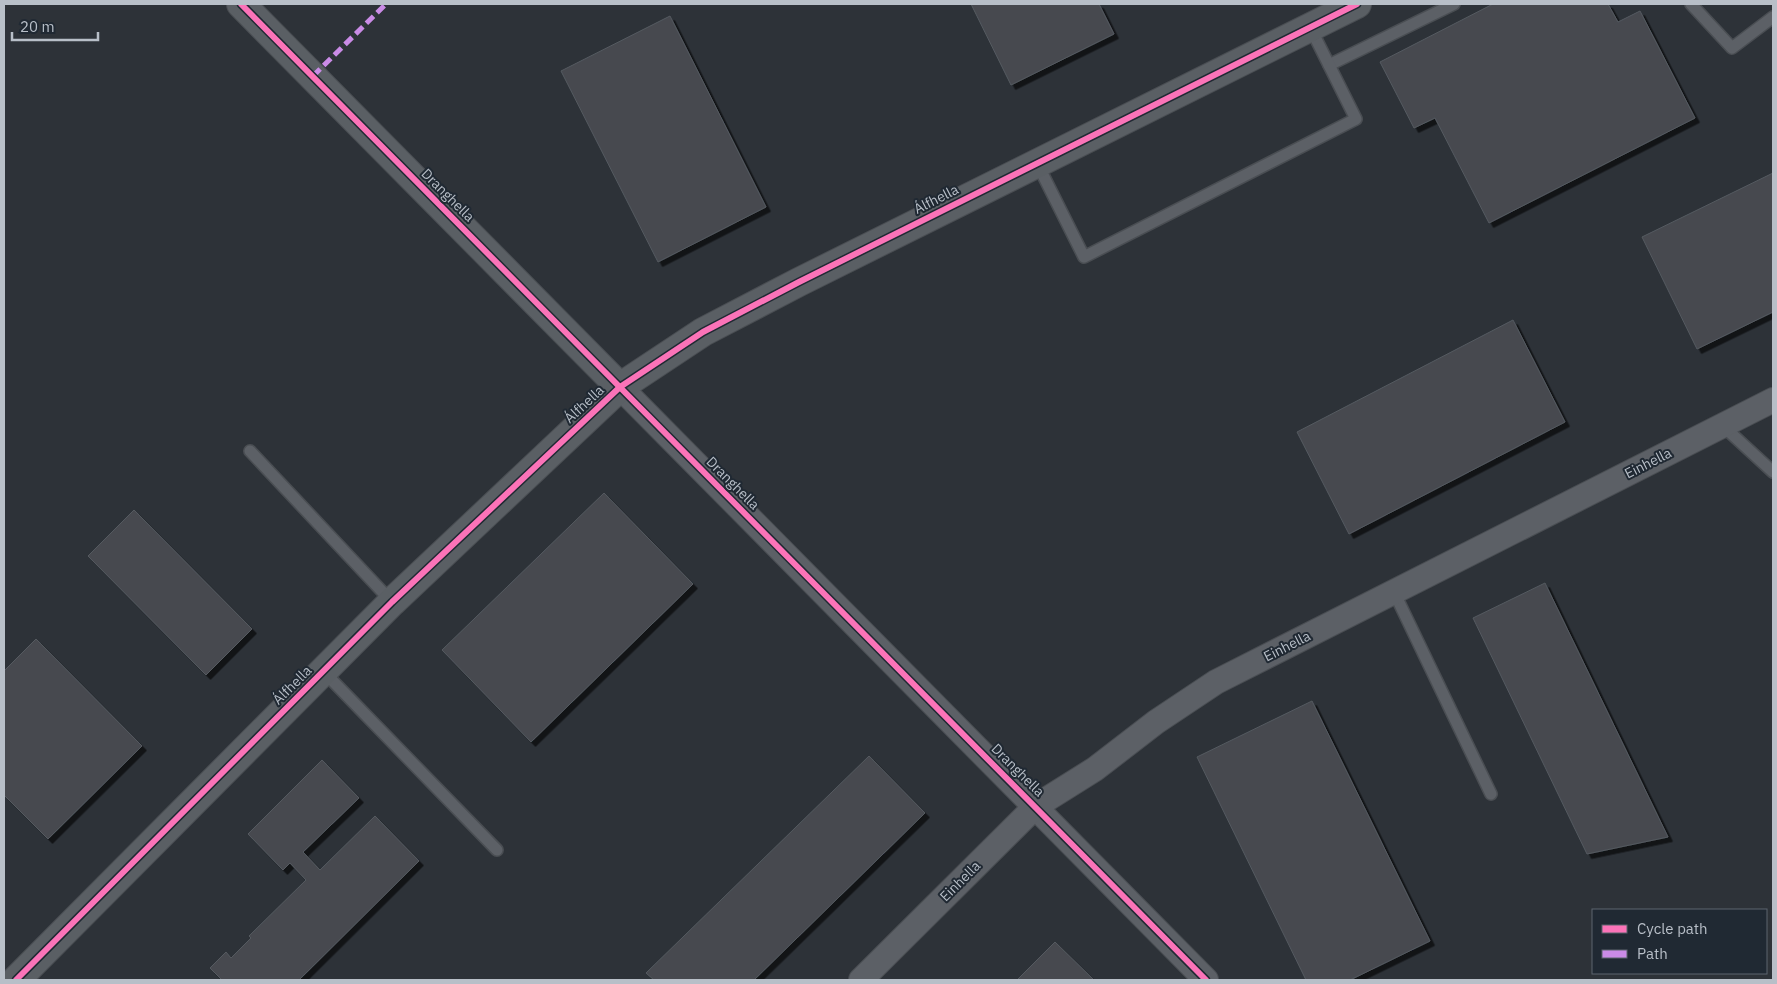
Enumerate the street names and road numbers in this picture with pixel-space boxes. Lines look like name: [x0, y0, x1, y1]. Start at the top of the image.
street label: Dranghella: [418, 165, 479, 226]
street label: Álfhella: [910, 179, 962, 218]
street label: Álfhella: [560, 380, 608, 427]
street label: Einhella: [1622, 443, 1675, 482]
street label: Dranghella: [703, 453, 764, 514]
street label: Einhella: [1261, 626, 1314, 665]
street label: Álfhella: [268, 661, 316, 708]
street label: Dranghella: [988, 740, 1049, 801]
street label: Einhella: [936, 856, 985, 905]

